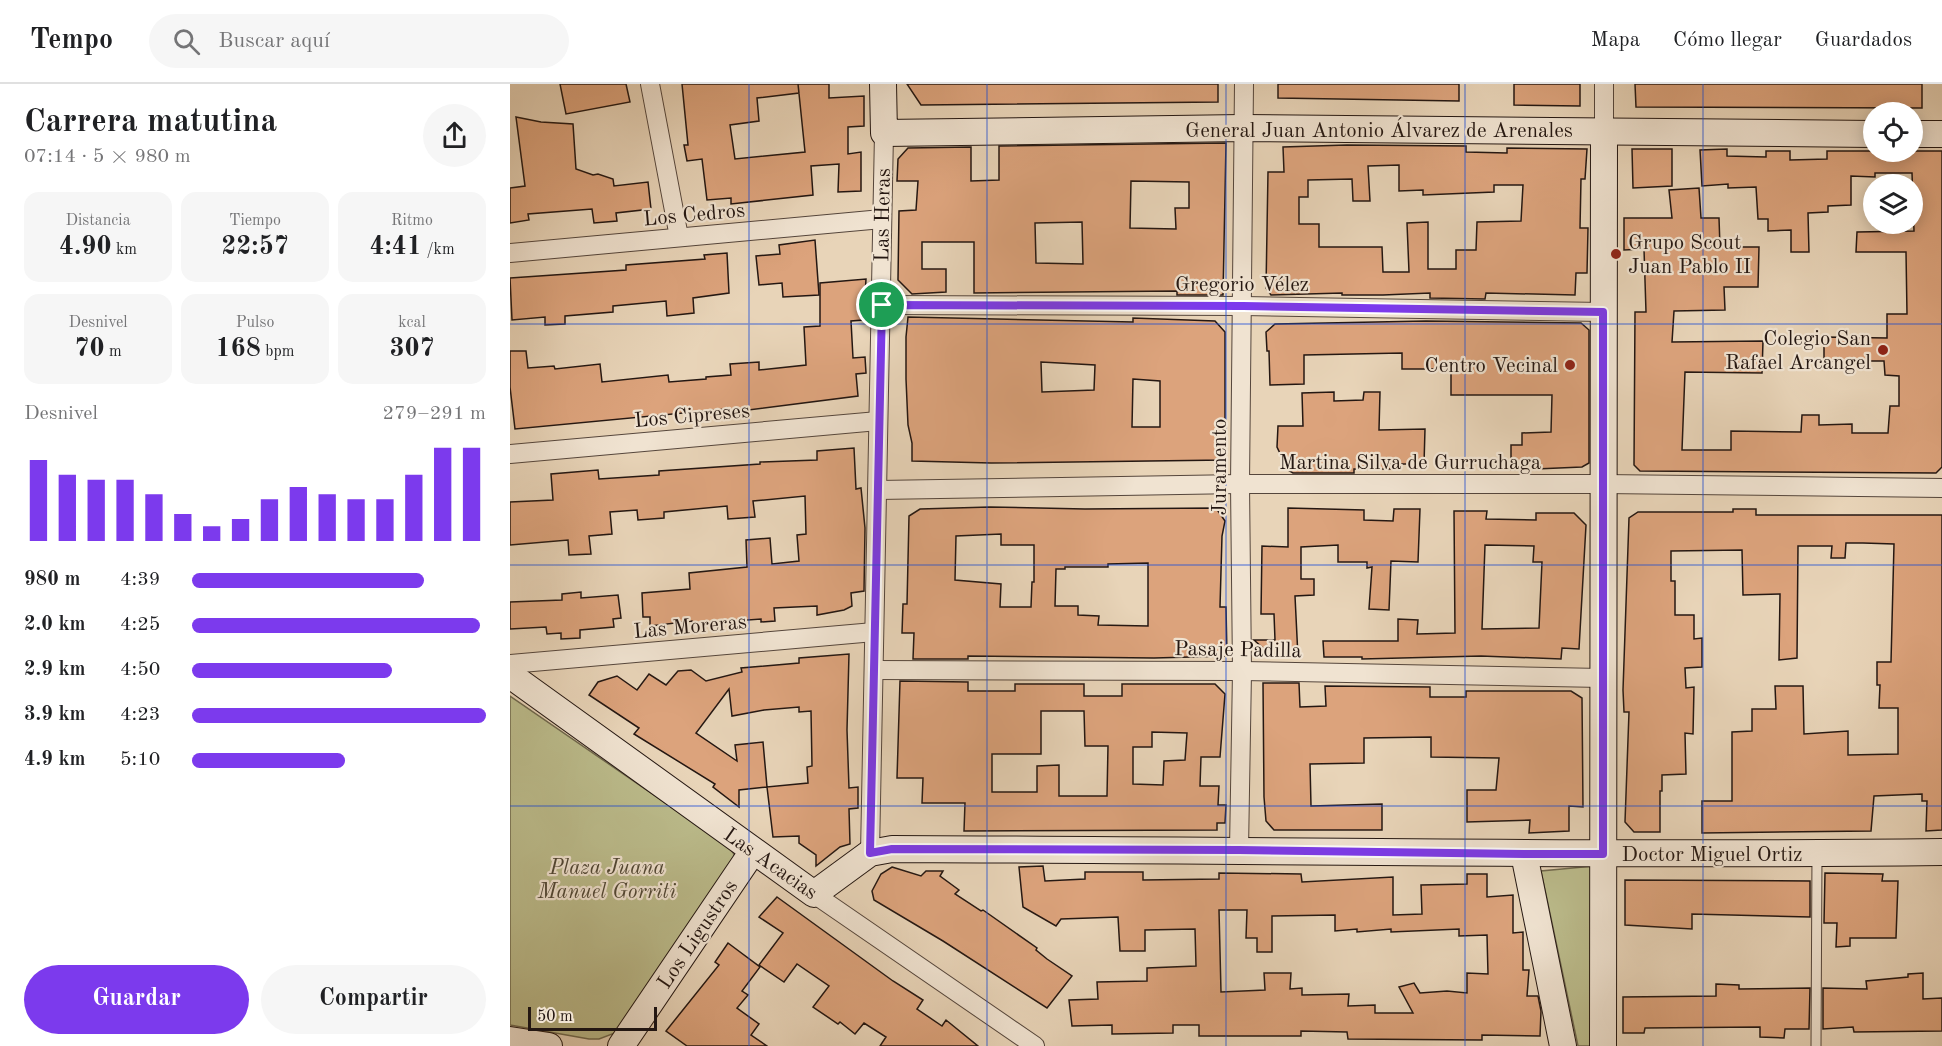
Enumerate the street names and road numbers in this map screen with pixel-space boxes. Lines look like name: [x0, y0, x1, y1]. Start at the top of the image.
street label: General Juan Antonio Álvarez de Arenales: [1185, 117, 1573, 142]
street label: Las Heras: [872, 168, 895, 262]
street label: Los Cedros: [642, 201, 746, 230]
street label: Gregorio Vélez: [1175, 275, 1309, 296]
street label: Los Cipreses: [633, 401, 751, 432]
street label: Juramento: [1210, 419, 1231, 515]
street label: Martina Silva de Gurruchaga: [1279, 453, 1541, 474]
street label: Las Moreras: [633, 612, 748, 643]
street label: Pasaje Padilla: [1174, 639, 1302, 662]
street label: Las Acacias: [719, 824, 821, 904]
street label: Doctor Miguel Ortiz: [1622, 845, 1802, 866]
street label: Los Ligustros: [654, 877, 742, 993]

